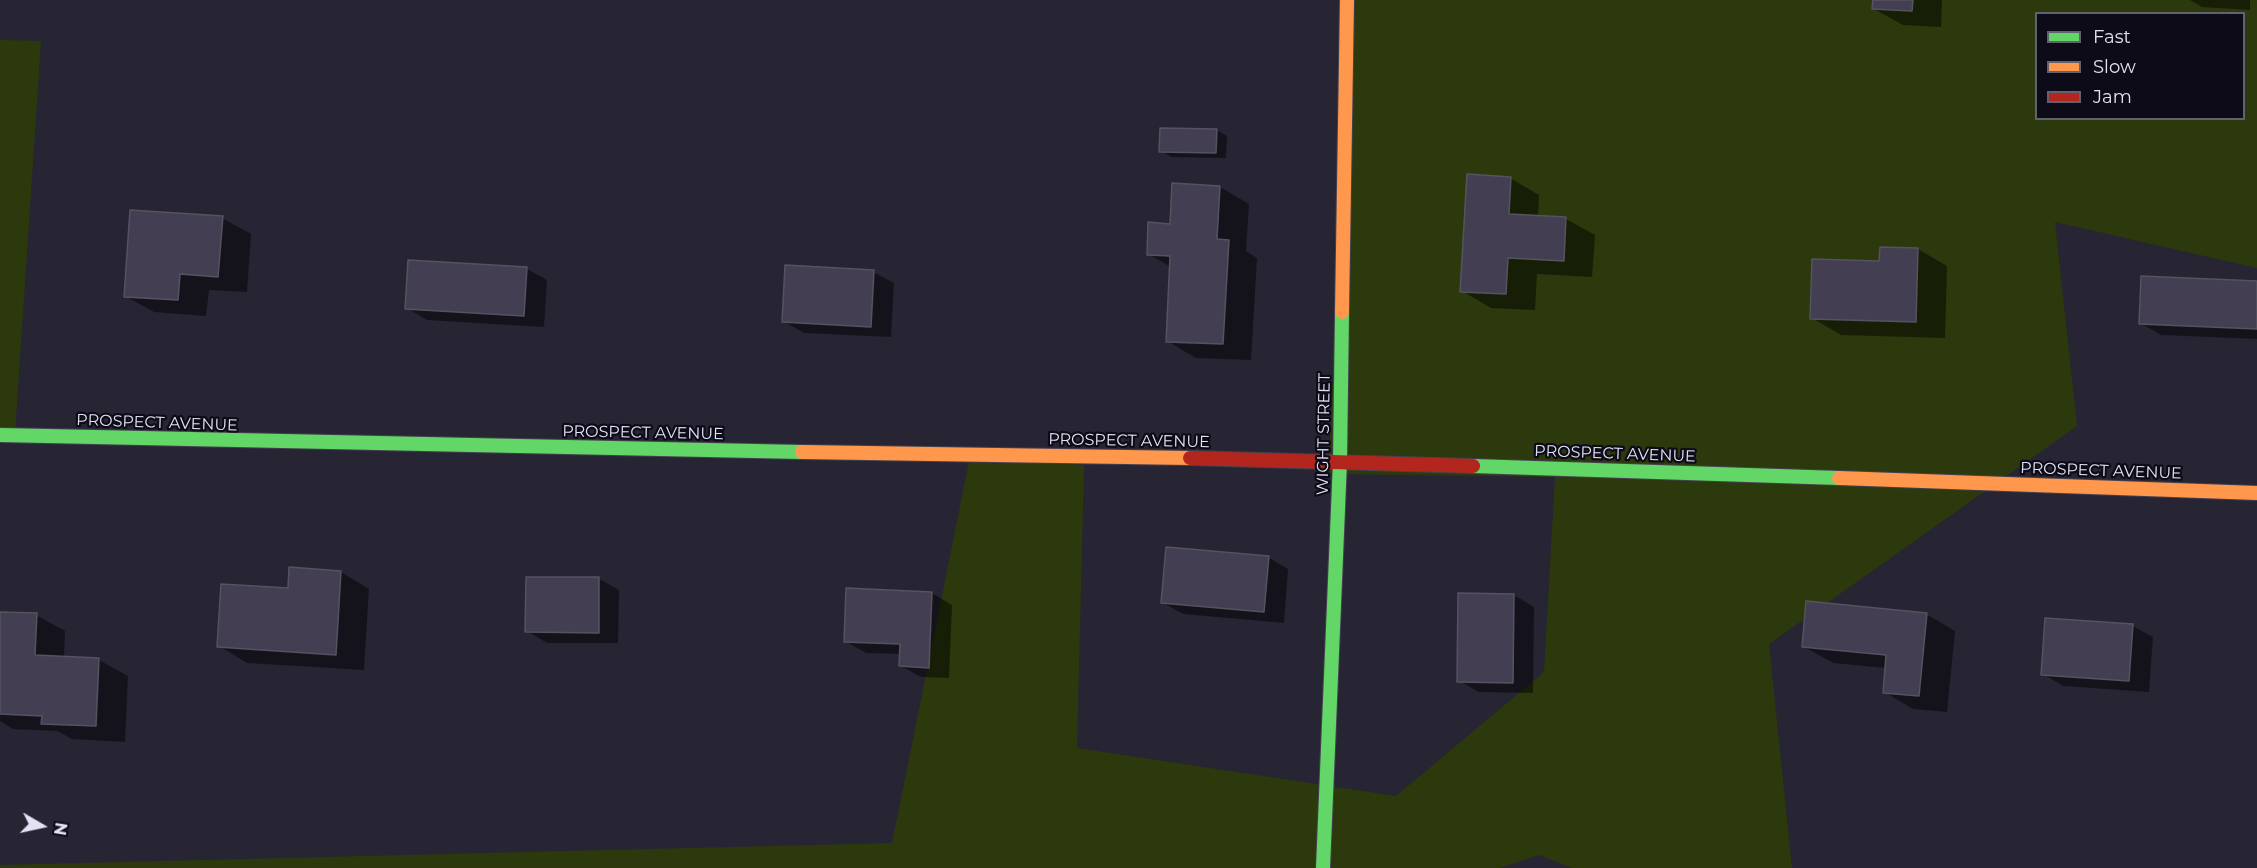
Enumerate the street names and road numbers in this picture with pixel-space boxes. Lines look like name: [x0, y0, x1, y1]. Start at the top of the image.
street label: WIGHT STREET: [1313, 373, 1335, 495]
street label: PROSPECT AVENUE: [76, 411, 238, 435]
street label: PROSPECT AVENUE: [562, 422, 724, 444]
street label: PROSPECT AVENUE: [1048, 430, 1210, 452]
street label: PROSPECT AVENUE: [1534, 442, 1696, 466]
street label: PROSPECT AVENUE: [2020, 459, 2182, 483]

